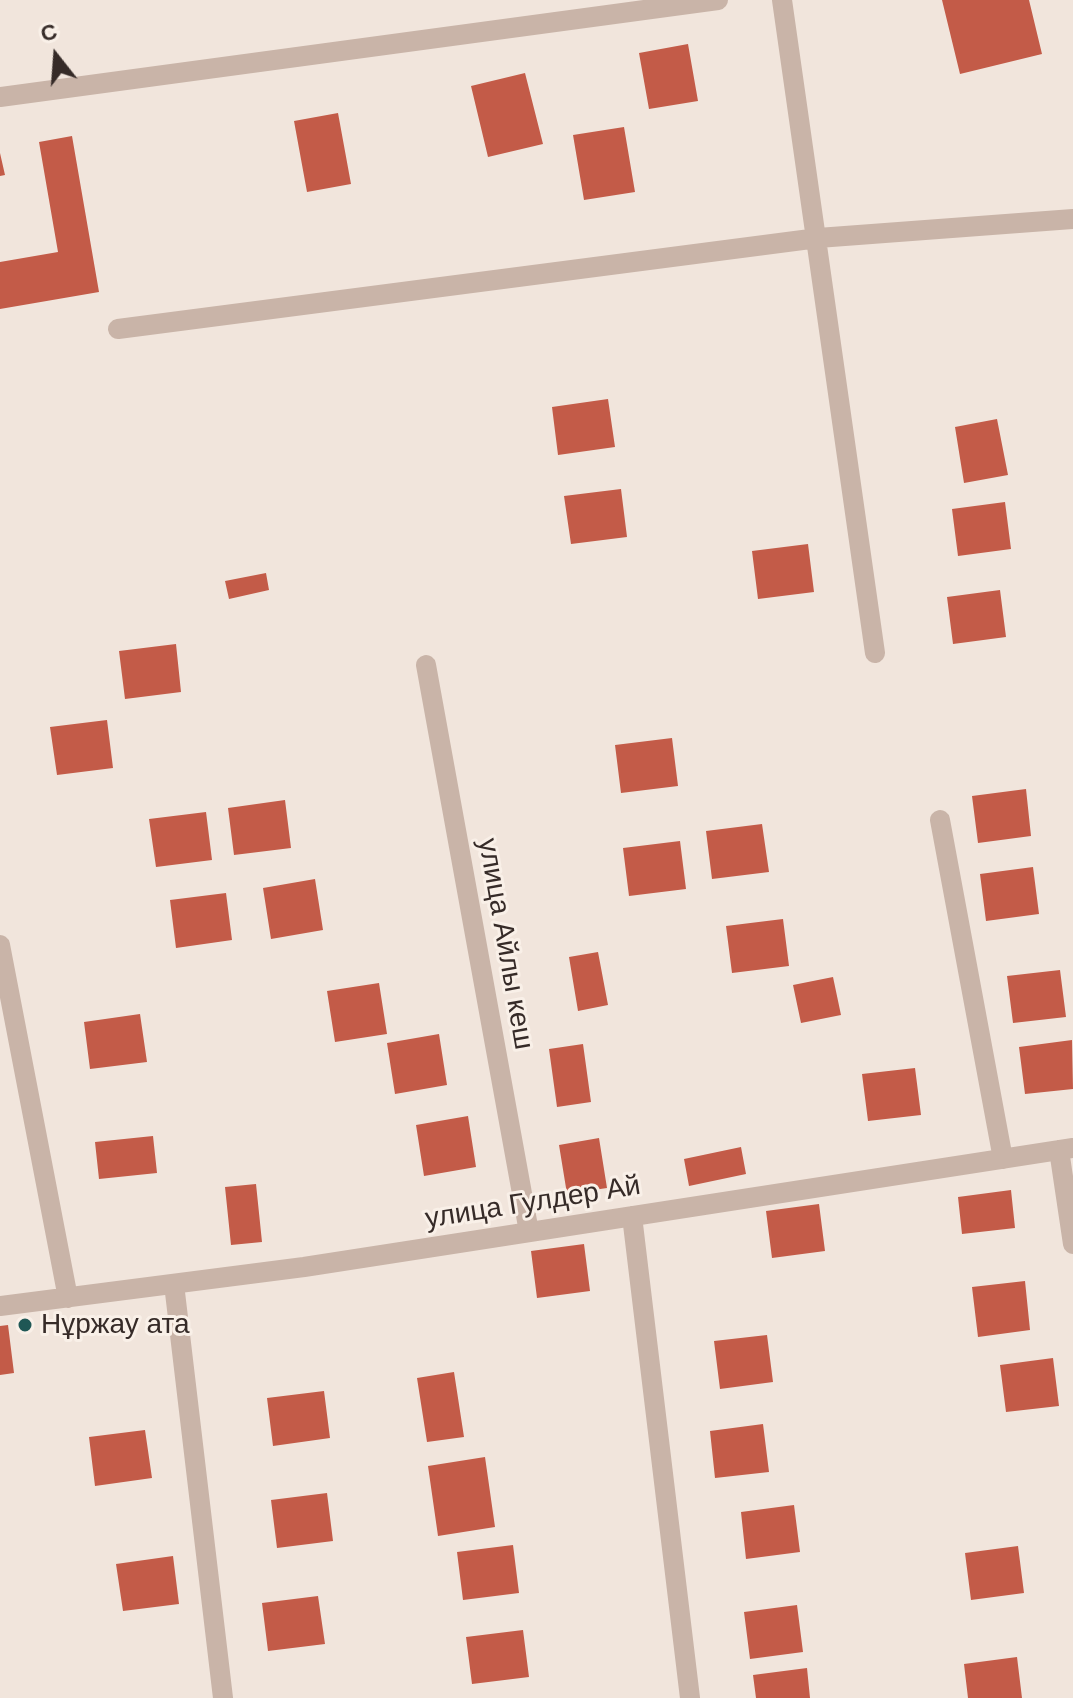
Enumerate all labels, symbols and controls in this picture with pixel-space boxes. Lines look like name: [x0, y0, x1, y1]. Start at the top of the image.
north arrow: [16, 16, 96, 96]
text: С: [38, 18, 60, 47]
street label: улица Айлы кеш: [470, 836, 540, 1052]
street label: улица Гулдер Ай: [423, 1169, 643, 1237]
place label: Нұржау ата: [41, 1308, 190, 1342]
marker: Нұржау ата: [16, 1316, 34, 1334]

